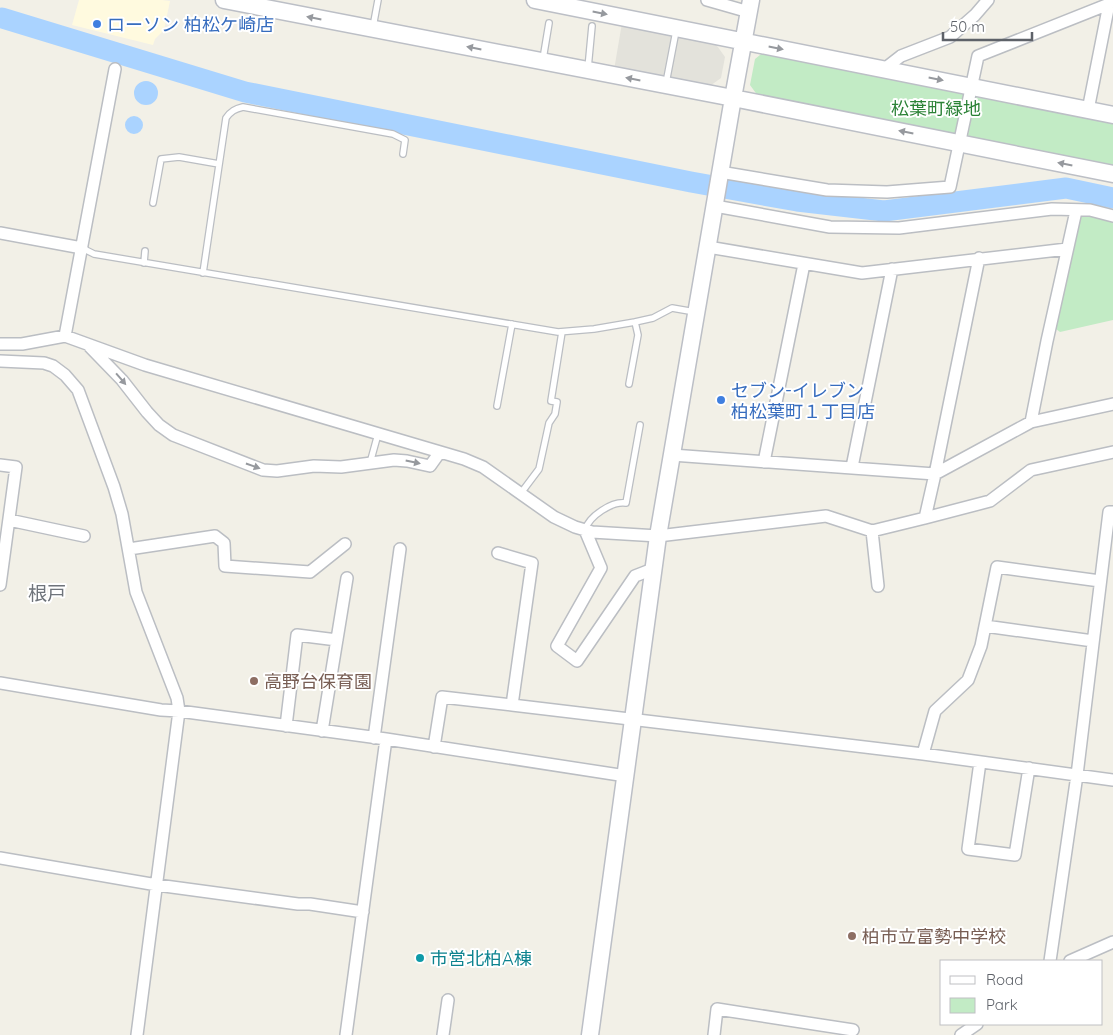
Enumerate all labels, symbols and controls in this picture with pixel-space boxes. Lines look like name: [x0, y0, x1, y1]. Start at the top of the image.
one-way arrow: [592, 9, 607, 17]
scale bar: [943, 10, 1032, 42]
place label: ローソン 柏松ケ崎店: [107, 13, 274, 36]
one-way arrow: [306, 13, 322, 21]
text: 50 m: [950, 17, 985, 36]
marker: ローソン 柏松ケ崎店: [91, 18, 103, 30]
one-way arrow: [466, 44, 481, 52]
one-way arrow: [769, 44, 784, 52]
one-way arrow: [625, 74, 641, 82]
one-way arrow: [928, 76, 944, 84]
park label: 松葉町緑地: [891, 97, 981, 120]
one-way arrow: [897, 128, 913, 136]
one-way arrow: [1057, 160, 1073, 168]
one-way arrow: [115, 372, 126, 385]
place label: セブン-イレブン 柏松葉町１丁目店: [731, 379, 875, 423]
marker: セブン-イレブン 柏松葉町１丁目店: [715, 394, 727, 406]
one-way arrow: [406, 458, 421, 466]
one-way arrow: [245, 463, 260, 470]
district label: 根戸: [28, 581, 66, 605]
place label: 高野台保育園: [264, 670, 372, 693]
marker: 高野台保育園: [248, 675, 260, 687]
place label: 柏市立富勢中学校: [862, 925, 1006, 948]
marker: 柏市立富勢中学校: [846, 930, 858, 942]
place label: 市営北柏A棟: [430, 947, 532, 970]
marker: 市営北柏A棟: [414, 952, 426, 964]
legend: [940, 960, 1103, 1025]
text: Road: [986, 970, 1023, 989]
text: Park: [986, 995, 1018, 1014]

